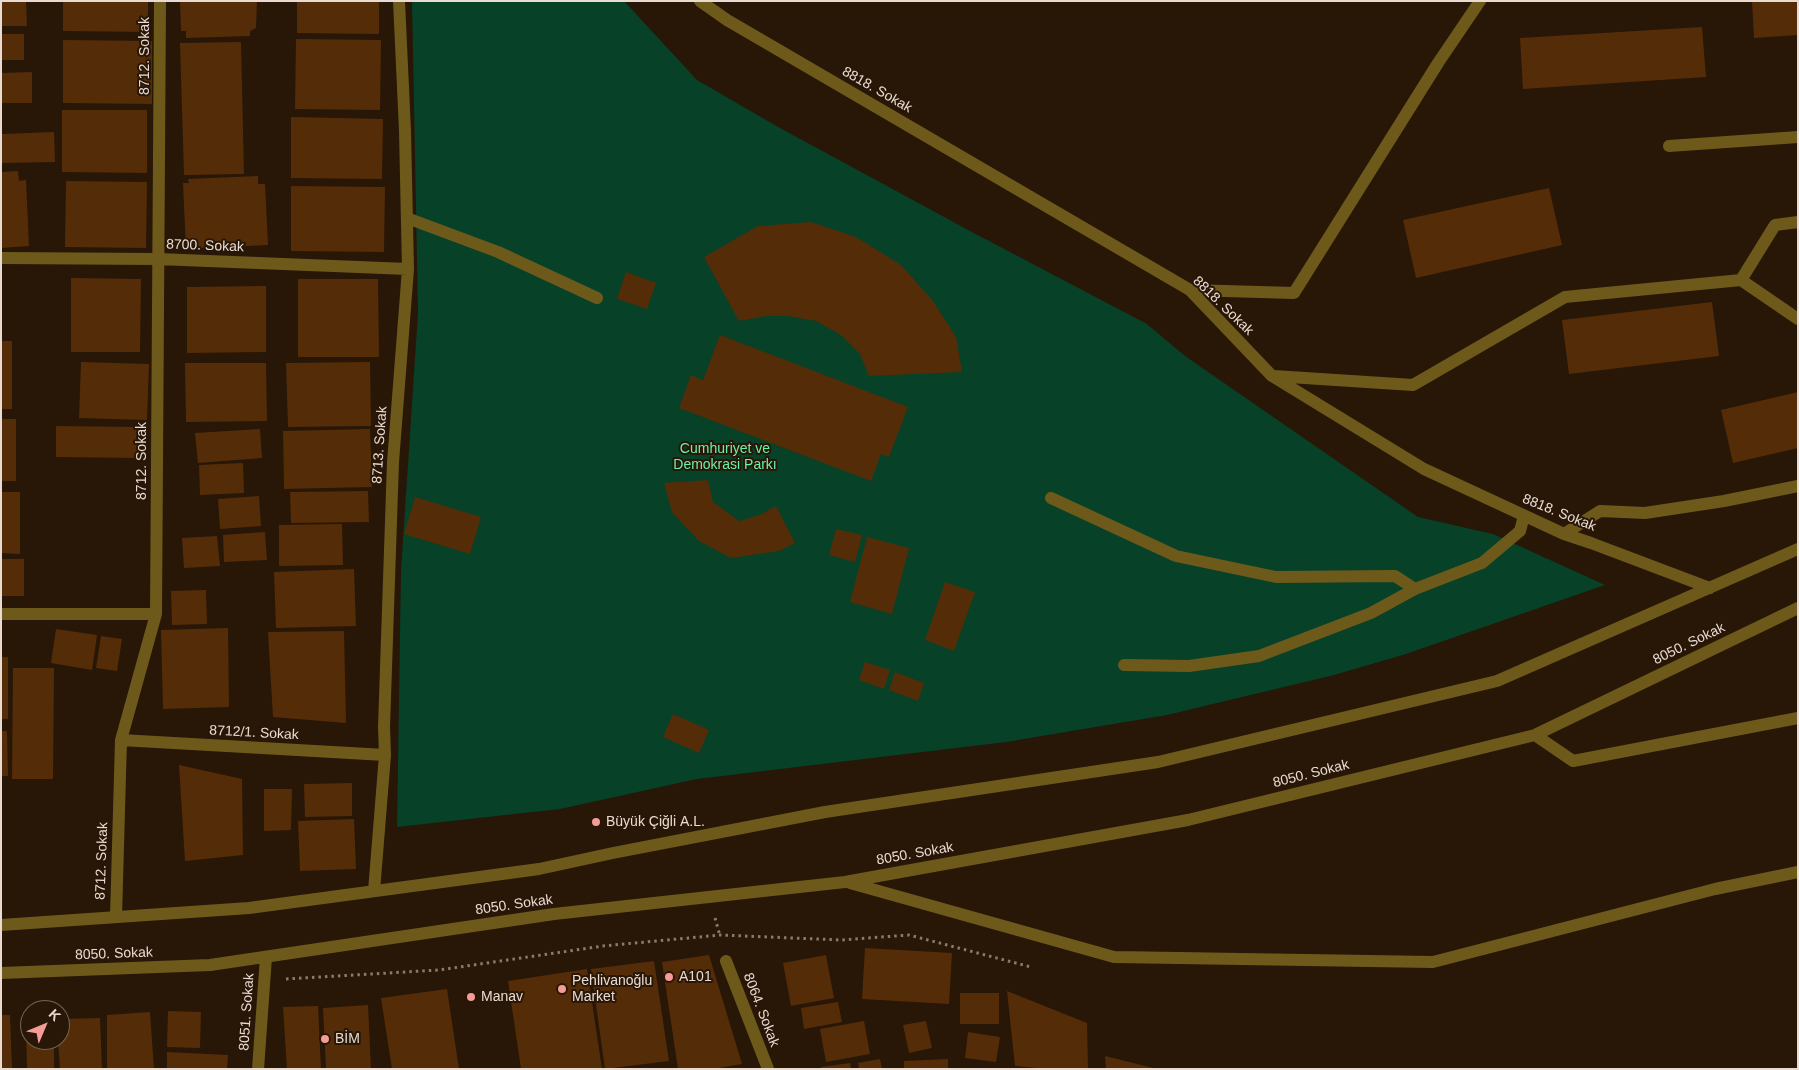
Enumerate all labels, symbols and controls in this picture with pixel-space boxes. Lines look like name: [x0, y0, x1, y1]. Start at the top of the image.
street label: 8712. Sokak: [137, 17, 153, 95]
street label: 8818. Sokak: [839, 63, 915, 117]
street label: 8700. Sokak: [166, 236, 244, 256]
street label: 8818. Sokak: [1189, 273, 1257, 339]
street label: 8713. Sokak: [369, 406, 391, 484]
street label: 8712. Sokak: [134, 422, 150, 500]
park label: Cumhuriyet ve Demokrasi Parkı: [673, 441, 777, 474]
street label: 8818. Sokak: [1520, 491, 1598, 535]
street label: 8050. Sokak: [1650, 619, 1728, 669]
street label: 8712/1. Sokak: [209, 722, 299, 744]
street label: 8050. Sokak: [1271, 756, 1351, 792]
place label: Büyük Çiğli A.L.: [606, 814, 705, 830]
marker: Büyük Çiğli A.L.: [590, 816, 602, 828]
street label: 8712. Sokak: [92, 822, 112, 900]
street label: 8050. Sokak: [875, 839, 955, 869]
street label: 8050. Sokak: [474, 891, 554, 919]
street label: 8050. Sokak: [75, 944, 153, 964]
place label: A101: [679, 969, 712, 985]
marker: A101: [663, 971, 675, 983]
street label: 8064. Sokak: [739, 971, 783, 1049]
street label: 8051. Sokak: [236, 973, 258, 1051]
place label: Pehlivanoğlu Market: [572, 973, 652, 1006]
marker: Pehlivanoğlu Market: [556, 983, 568, 995]
place label: Manav: [481, 989, 523, 1005]
marker: Manav: [465, 991, 477, 1003]
north arrow: [20, 1000, 70, 1050]
text: K: [46, 1006, 64, 1024]
place label: BİM: [335, 1031, 360, 1047]
marker: BİM: [319, 1033, 331, 1045]

